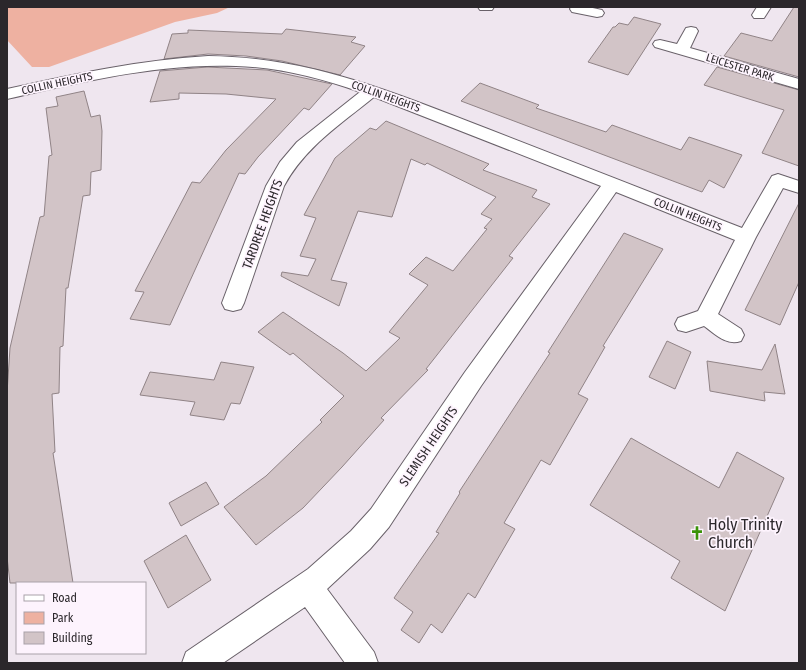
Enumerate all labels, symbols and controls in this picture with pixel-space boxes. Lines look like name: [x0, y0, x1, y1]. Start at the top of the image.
street label: LEICESTER PARK: [704, 51, 776, 84]
street label: COLLIN HEIGHTS: [20, 70, 94, 97]
street label: COLLIN HEIGHTS: [350, 78, 422, 115]
street label: TARDREE HEIGHTS: [239, 177, 286, 271]
street label: COLLIN HEIGHTS: [652, 195, 724, 234]
street label: SLEMISH HEIGHTS: [396, 403, 461, 489]
place label: Holy Trinity Church: [708, 515, 783, 552]
church icon: Holy Trinity Church: [689, 525, 705, 541]
legend: [16, 582, 146, 654]
text: Road: [52, 591, 77, 605]
text: Park: [52, 611, 74, 625]
text: Building: [52, 631, 93, 645]

